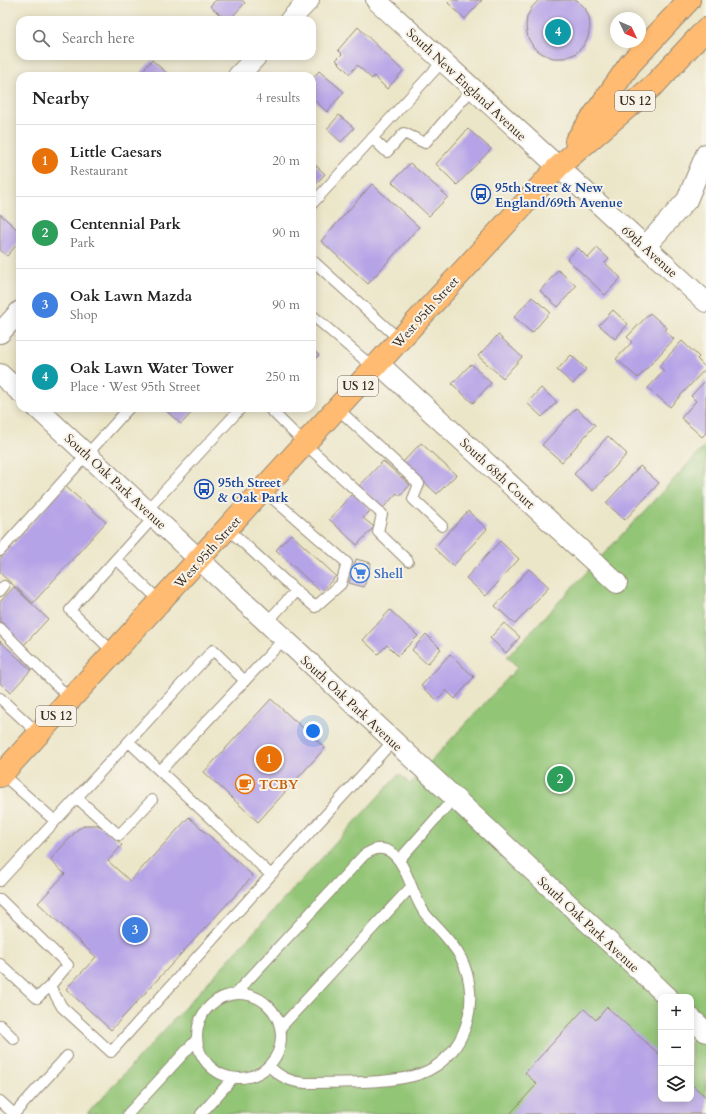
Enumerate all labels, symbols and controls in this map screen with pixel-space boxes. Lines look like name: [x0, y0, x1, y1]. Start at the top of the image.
north arrow: [610, 12, 646, 48]
search box: [16, 16, 316, 60]
pin: 4: [545, 17, 571, 47]
street label: South New England Avenue: [402, 24, 530, 145]
icon: search: [30, 27, 52, 49]
text: Search here: [62, 28, 135, 48]
text: Nearby: [32, 87, 89, 110]
text: 4 results: [256, 89, 300, 107]
road number: US 12: [615, 91, 655, 111]
text: Little Caesars: [70, 142, 162, 162]
text: 1: [42, 152, 48, 170]
text: 20 m: [272, 152, 300, 170]
text: Restaurant: [70, 162, 128, 180]
place label: 95th Street & New England/69th Avenue: [495, 179, 623, 212]
bus stop icon: 95th Street & New England/69th Avenue: [470, 183, 492, 205]
text: Centennial Park: [70, 214, 181, 234]
street label: 69th Avenue: [617, 222, 682, 282]
text: 2: [42, 224, 48, 242]
text: 90 m: [272, 224, 300, 242]
text: Park: [70, 234, 95, 252]
street label: West 95th Street: [388, 273, 463, 353]
text: Oak Lawn Mazda: [70, 286, 192, 306]
text: 3: [42, 296, 48, 314]
text: 90 m: [272, 296, 300, 314]
text: Shop: [70, 306, 98, 324]
text: Oak Lawn Water Tower: [70, 358, 233, 378]
text: 4: [42, 368, 48, 386]
text: 250 m: [266, 368, 300, 386]
road number: US 12: [338, 376, 378, 396]
text: Place · West 95th Street: [70, 378, 200, 396]
street label: South Oak Park Avenue: [60, 430, 170, 534]
street label: South 68th Court: [456, 434, 539, 513]
place label: 95th Street & Oak Park: [218, 474, 290, 507]
bus stop icon: 95th Street & Oak Park: [193, 478, 215, 500]
street label: West 95th Street: [170, 513, 245, 593]
supermarket icon: Shell: [349, 562, 371, 584]
place label: Shell: [374, 565, 403, 583]
street label: South Oak Park Avenue: [296, 652, 406, 756]
road number: US 12: [36, 706, 76, 726]
your location: [303, 721, 323, 741]
pin: 1: [256, 744, 282, 774]
pin: 2: [547, 764, 573, 794]
cafe icon: TCBY: [234, 773, 256, 795]
place label: TCBY: [259, 776, 299, 794]
street label: South Oak Park Avenue: [533, 873, 643, 977]
pin: 3: [122, 915, 148, 945]
map controls: [658, 994, 694, 1102]
button: +: [658, 994, 694, 1030]
button: −: [658, 1030, 694, 1066]
button: layers: [658, 1066, 694, 1102]

